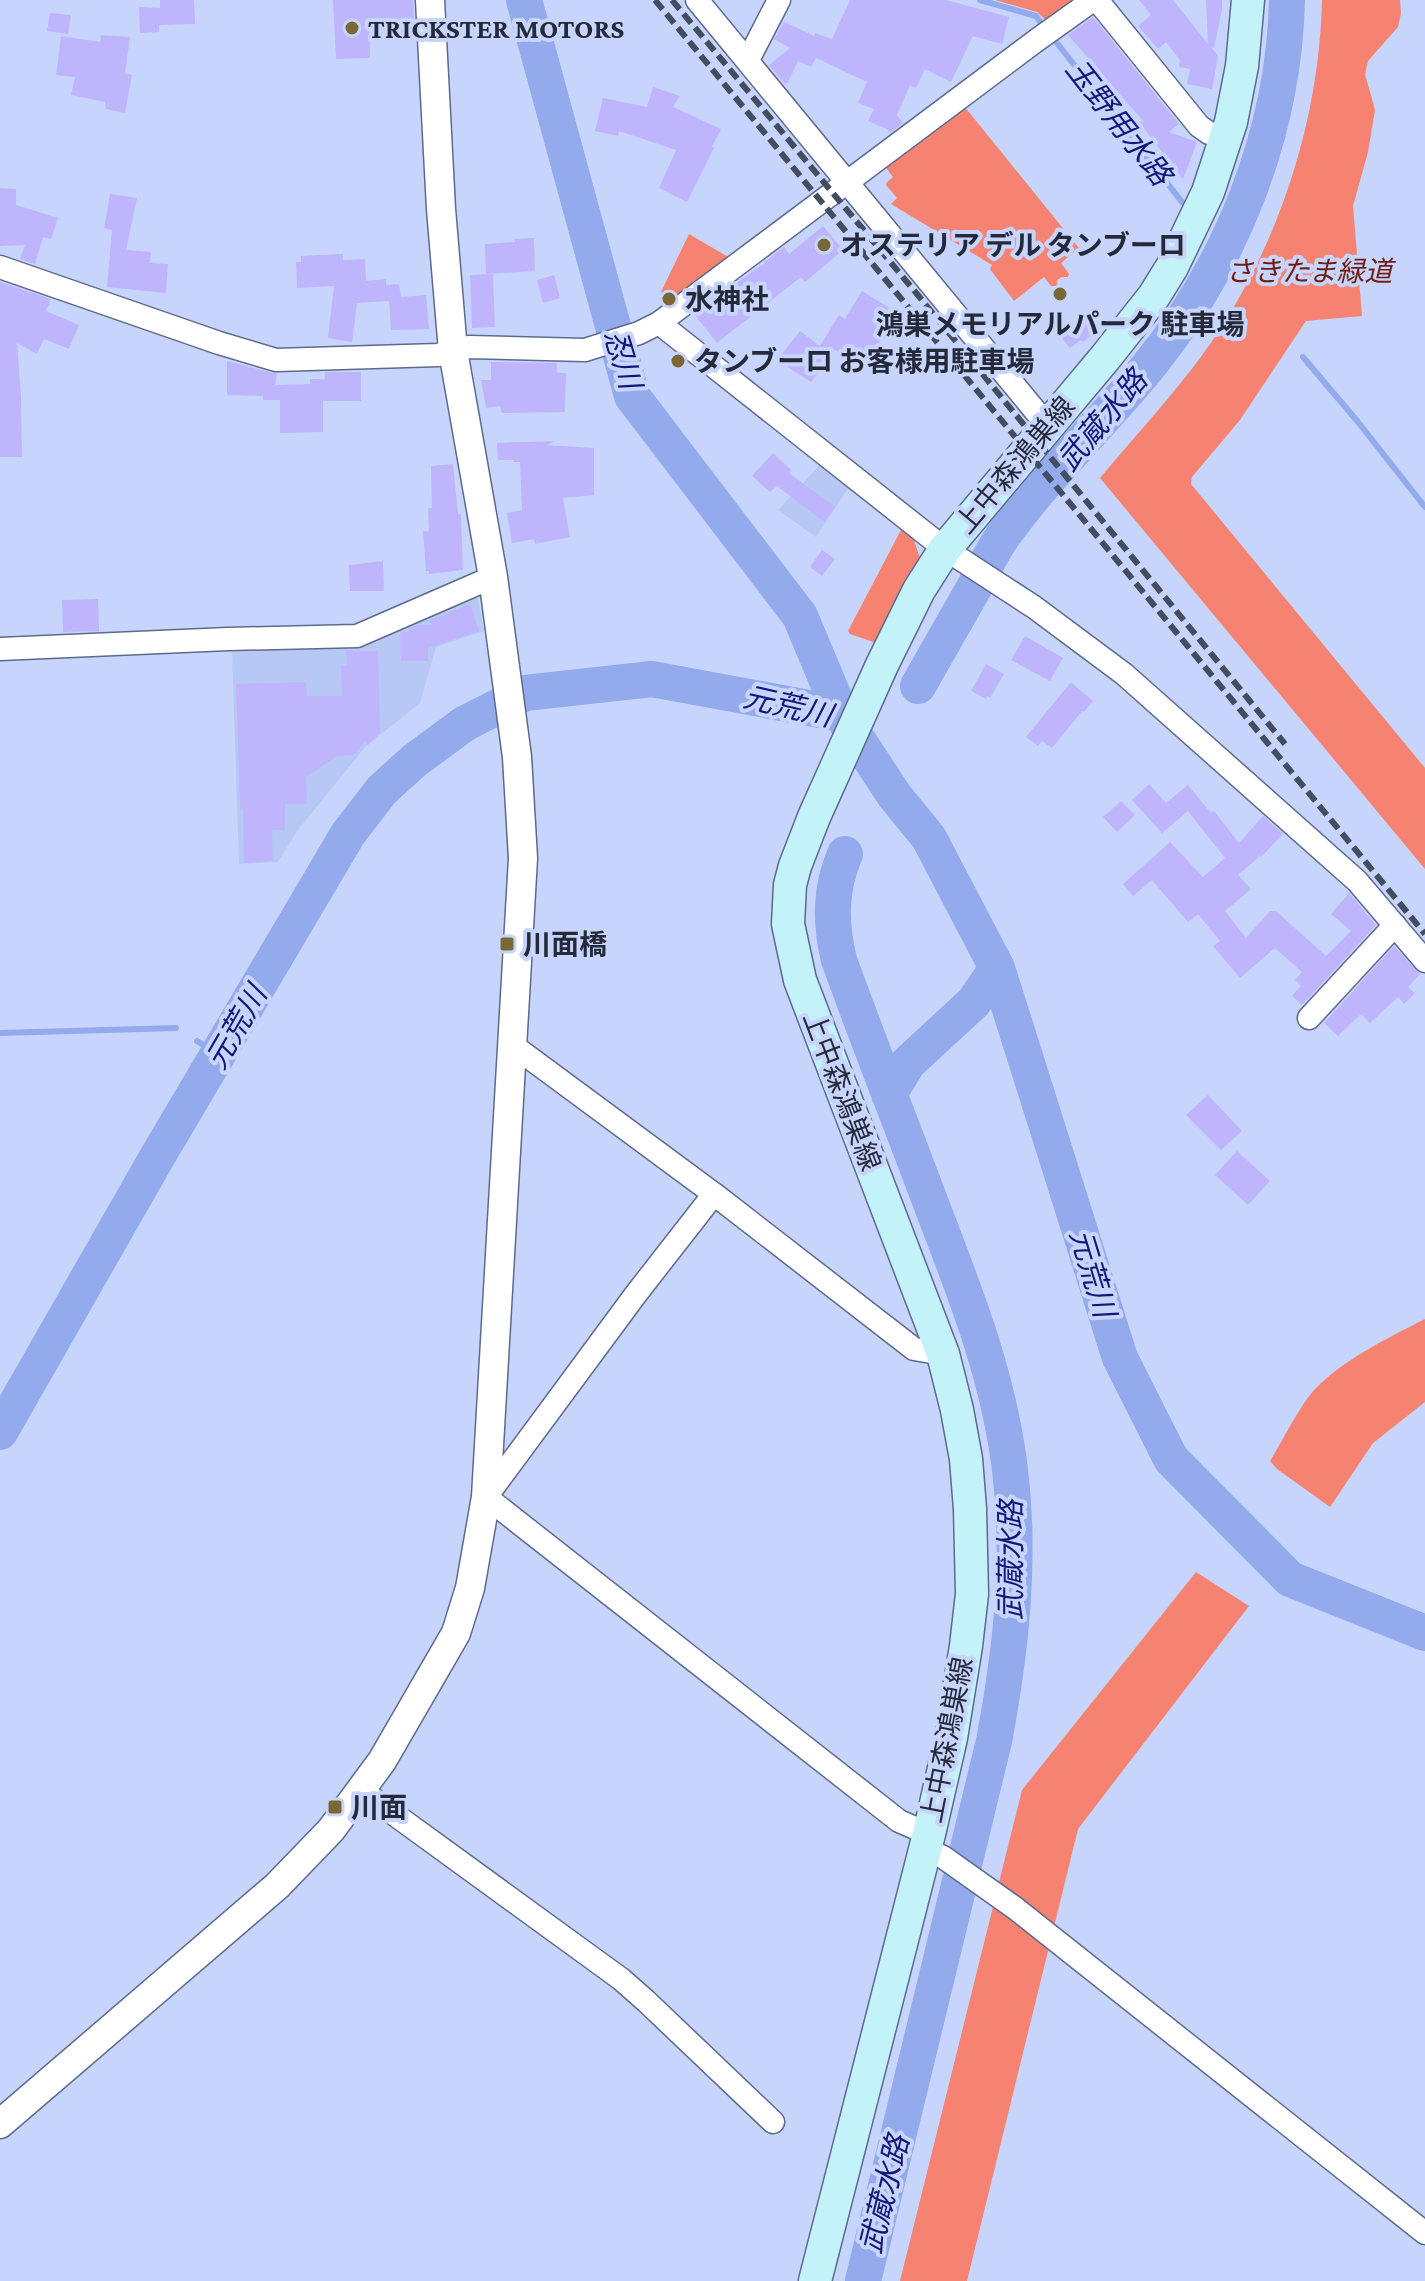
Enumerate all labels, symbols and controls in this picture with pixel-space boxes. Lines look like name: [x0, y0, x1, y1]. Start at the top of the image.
place label: TRICKSTER MOTORS: [368, 13, 624, 44]
marker: TRICKSTER MOTORS: [343, 19, 361, 37]
water label: 玉野用水路: [1060, 53, 1180, 194]
place label: オステリア デル タンブーロ: [840, 230, 1186, 261]
marker: オステリア デル タンブーロ: [815, 236, 833, 254]
park label: さきたま緑道: [1225, 256, 1397, 287]
place label: 水神社: [685, 284, 769, 315]
marker: 鴻巣メモリアルパーク 駐車場: [1051, 285, 1069, 303]
marker: 水神社: [660, 290, 678, 308]
place label: 鴻巣メモリアルパーク 駐車場: [875, 309, 1245, 340]
water label: 忍川: [598, 325, 648, 395]
place label: タンブーロ お客様用駐車場: [694, 346, 1035, 377]
marker: タンブーロ お客様用駐車場: [669, 352, 687, 370]
water label: 武蔵水路: [1051, 361, 1155, 477]
street label: 上中森鴻巣線: [949, 391, 1081, 539]
water label: 元荒川: [740, 680, 838, 733]
place label: 川面橋: [523, 929, 607, 960]
marker: 川面橋: [498, 935, 516, 953]
water label: 元荒川: [199, 977, 274, 1074]
street label: 上中森鴻巣線: [797, 1007, 887, 1175]
water label: 元荒川: [1064, 1225, 1123, 1324]
water label: 武蔵水路: [994, 1497, 1027, 1620]
street label: 上中森鴻巣線: [916, 1655, 978, 1825]
place label: 川面: [351, 1792, 407, 1823]
marker: 川面: [326, 1798, 344, 1816]
water label: 武蔵水路: [853, 2129, 915, 2256]

